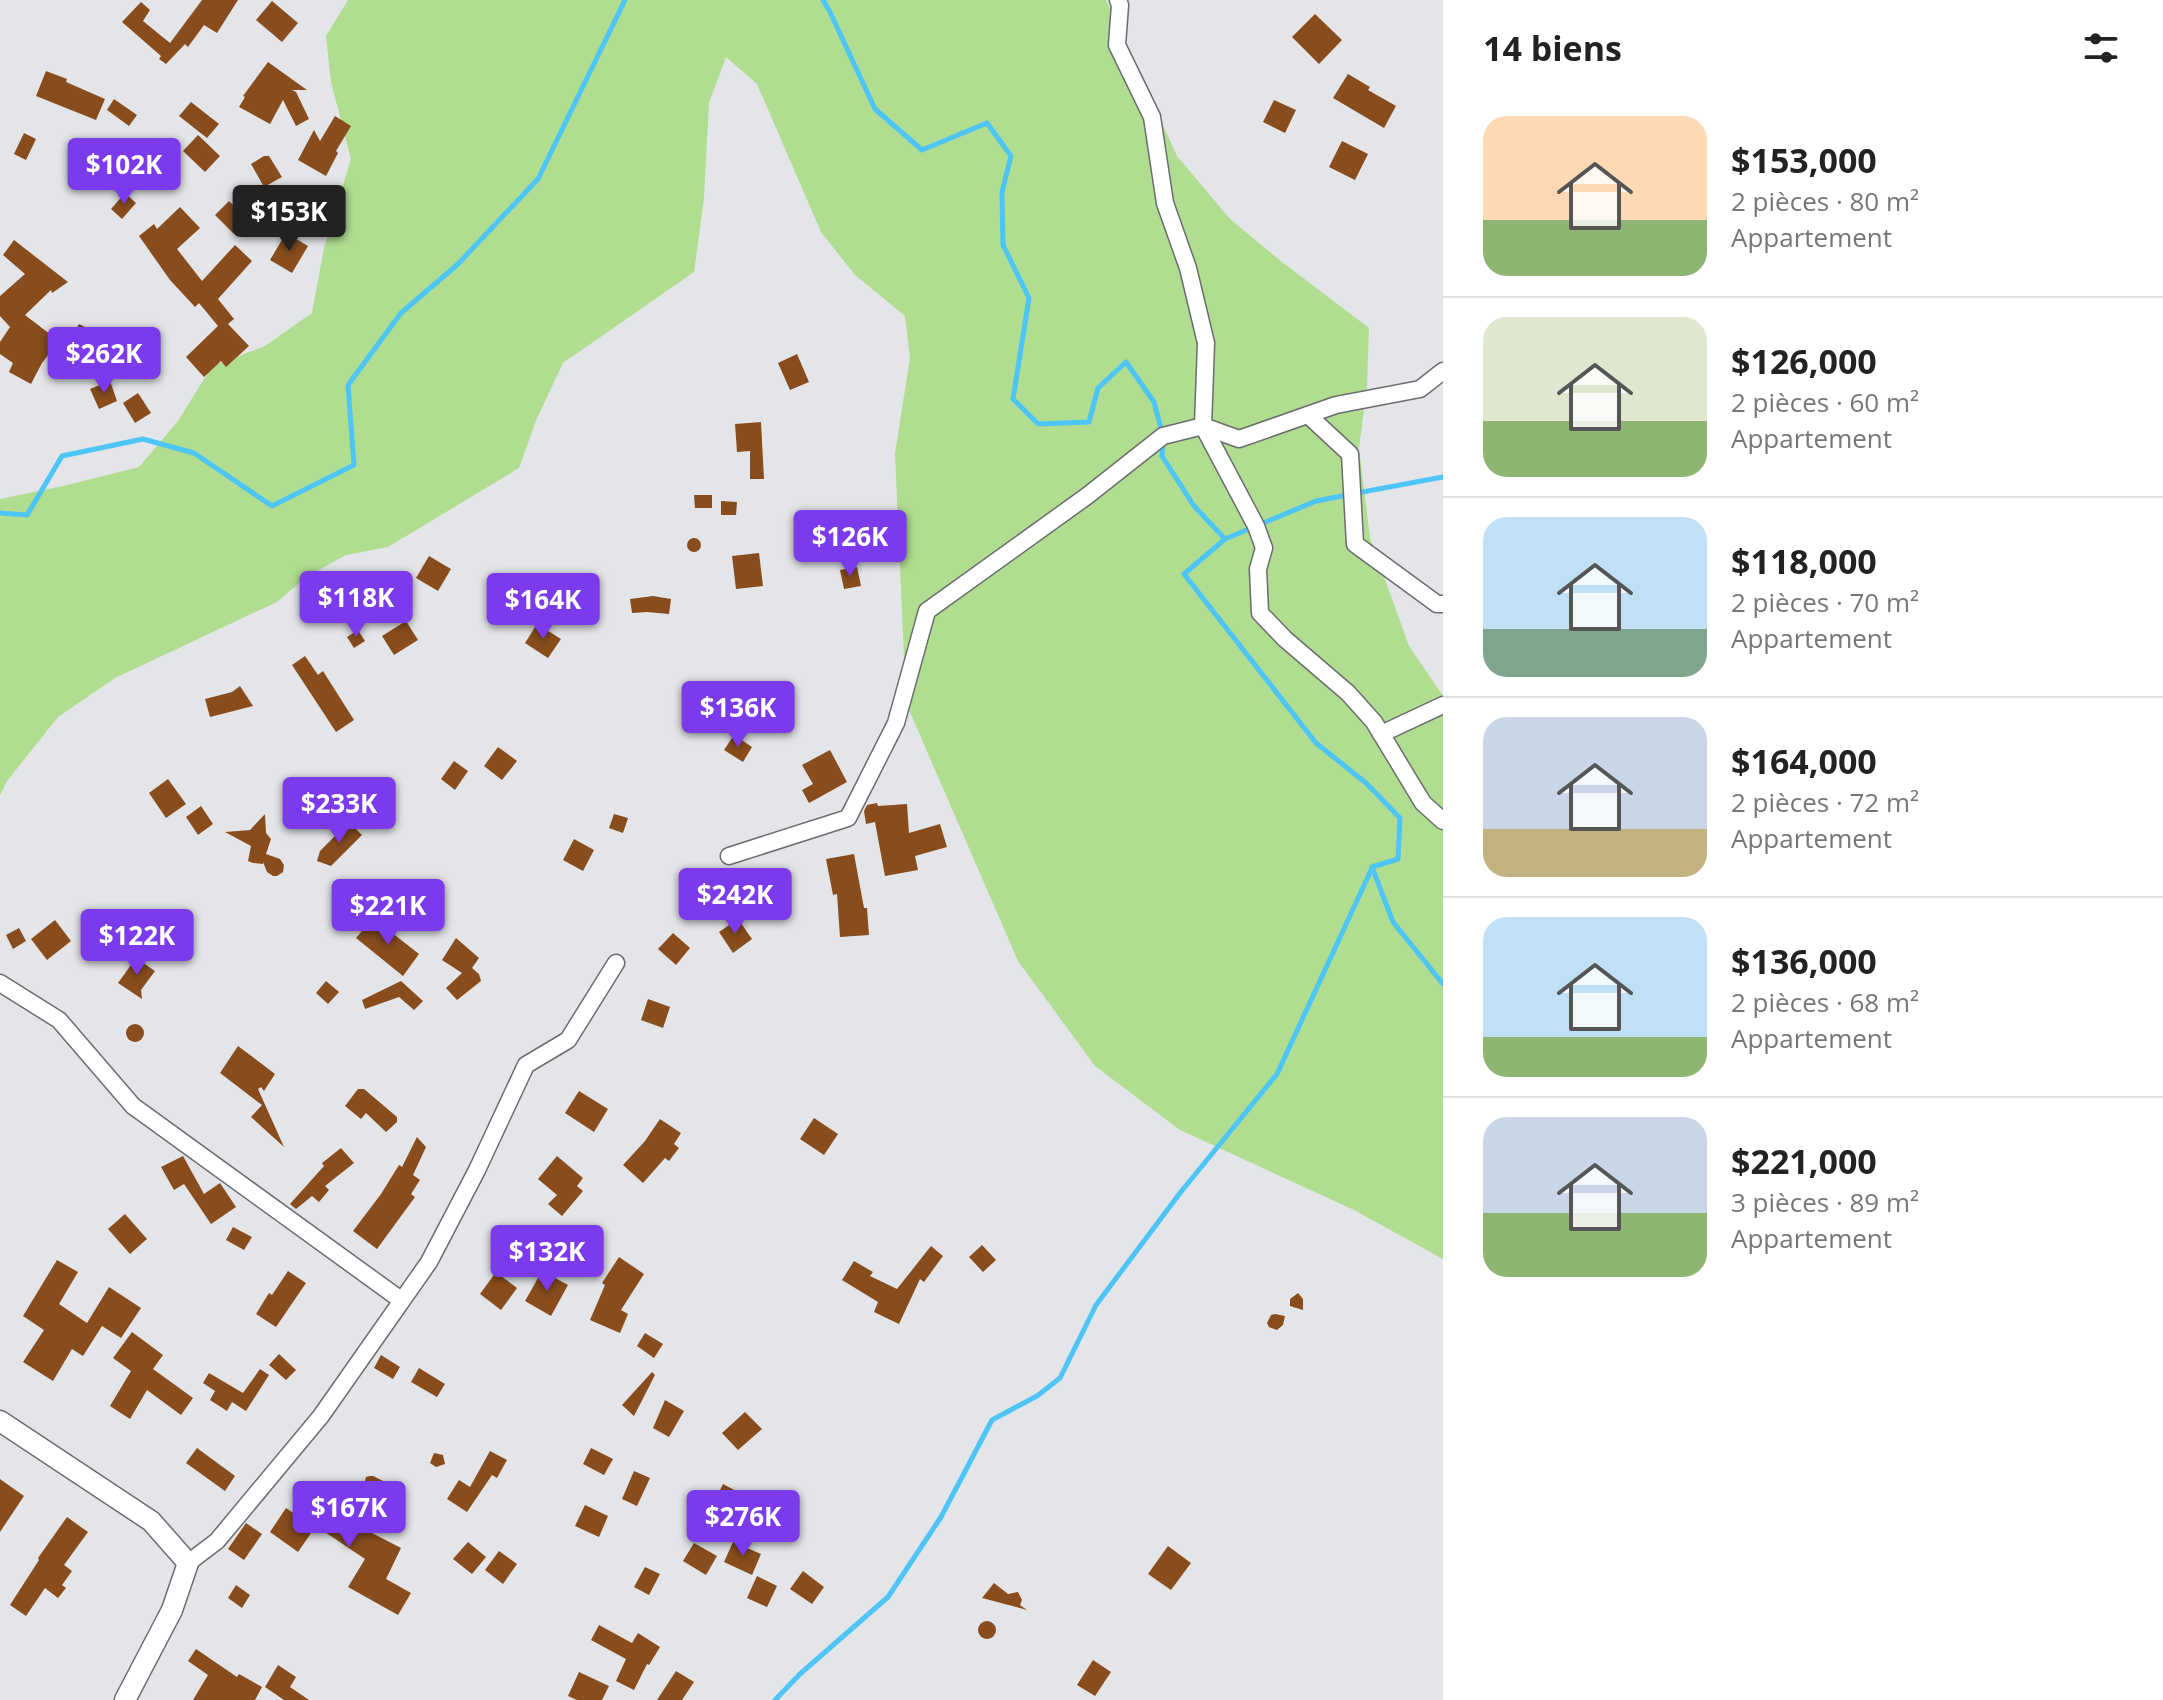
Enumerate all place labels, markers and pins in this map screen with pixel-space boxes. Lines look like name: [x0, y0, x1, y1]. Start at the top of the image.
pin: $102K: [68, 138, 180, 206]
pin: $153K: [233, 185, 345, 253]
pin: $262K: [48, 327, 160, 395]
pin: $126K: [794, 510, 906, 578]
pin: $118K: [300, 571, 412, 639]
pin: $164K: [487, 573, 599, 641]
pin: $136K: [682, 681, 794, 749]
pin: $233K: [283, 777, 395, 845]
pin: $242K: [679, 868, 791, 936]
pin: $221K: [332, 879, 444, 947]
pin: $122K: [81, 909, 193, 977]
pin: $132K: [491, 1225, 603, 1293]
pin: $167K: [293, 1481, 405, 1549]
pin: $276K: [687, 1490, 799, 1558]

